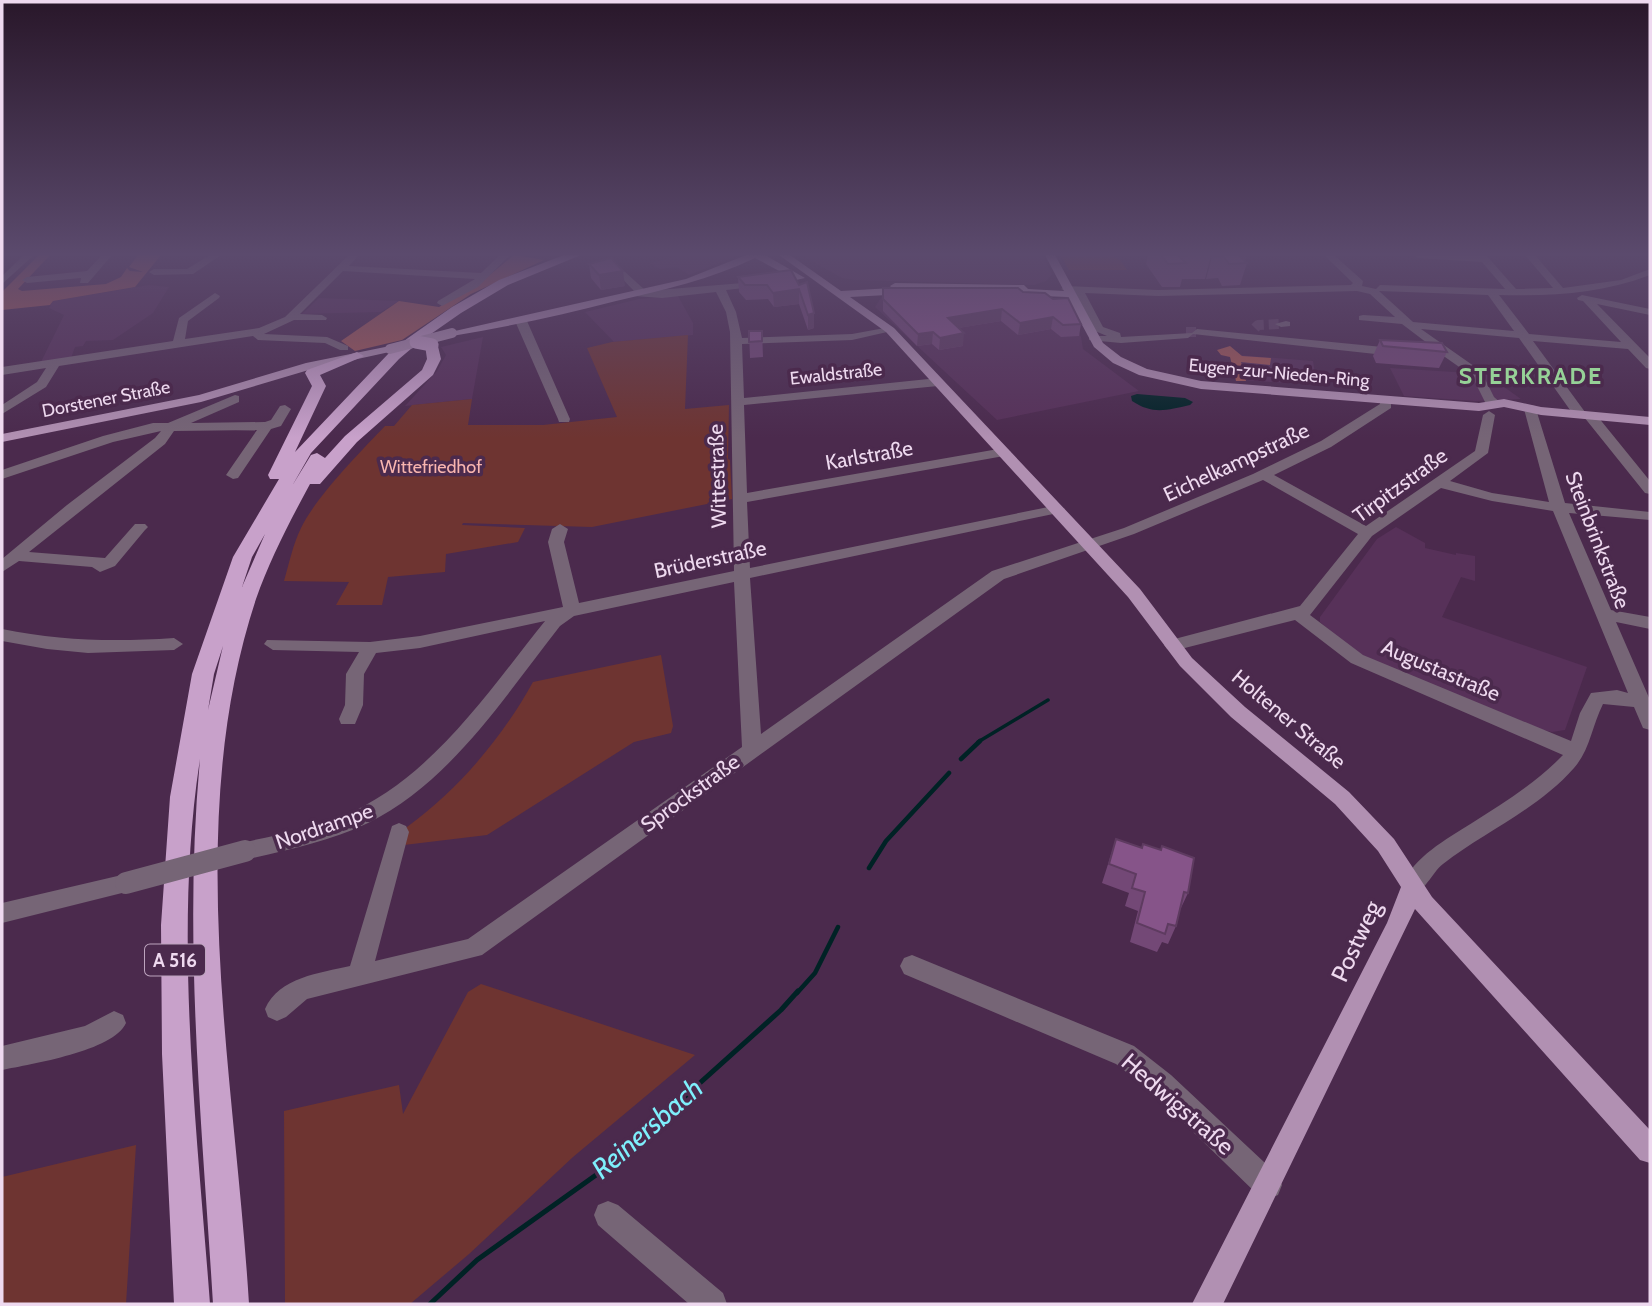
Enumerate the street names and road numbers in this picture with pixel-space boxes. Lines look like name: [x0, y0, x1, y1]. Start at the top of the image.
street label: Eugen-zur-Nieden-Ring: [1188, 354, 1371, 392]
street label: Ewaldstraße: [789, 358, 883, 390]
street label: Dorstener Straße: [40, 376, 172, 422]
street label: Eichelkampstraße: [1159, 417, 1313, 507]
street label: Wittestraße: [703, 423, 731, 528]
street label: Karlstraße: [823, 435, 915, 475]
street label: Tirpitzstraße: [1348, 442, 1452, 528]
street label: Steinbrinkstraße: [1560, 468, 1636, 612]
street label: Brüderstraße: [652, 535, 769, 583]
street label: Augustastraße: [1378, 634, 1504, 706]
street label: Holtener Straße: [1227, 664, 1351, 774]
street label: Sprockstraße: [636, 749, 744, 837]
street label: Nordrampe: [272, 798, 376, 854]
street label: Postweg: [1325, 895, 1388, 986]
road number: A 516: [145, 944, 205, 976]
street label: Hedwigstraße: [1116, 1047, 1240, 1161]

